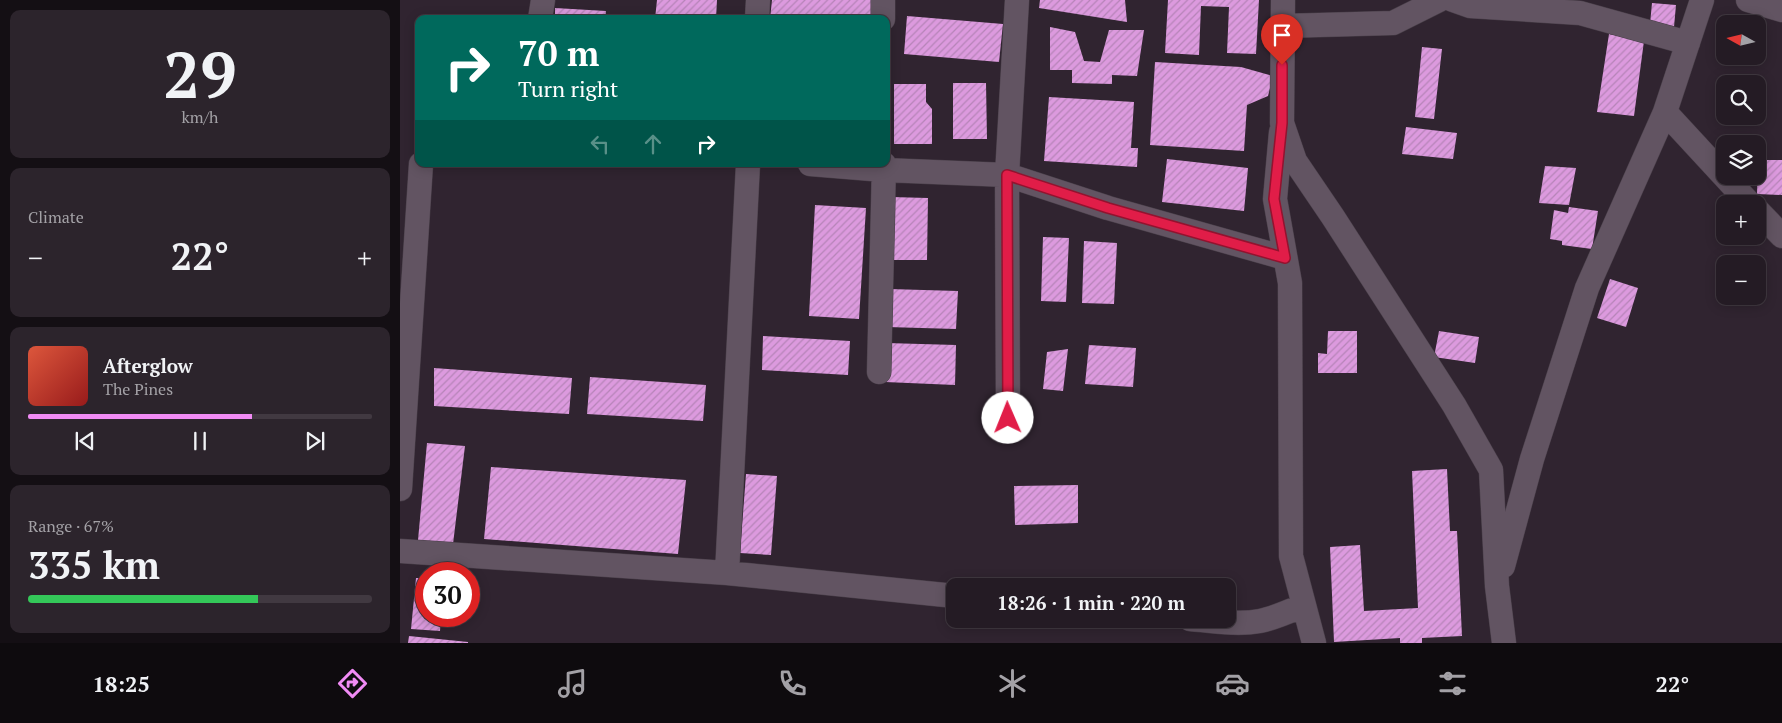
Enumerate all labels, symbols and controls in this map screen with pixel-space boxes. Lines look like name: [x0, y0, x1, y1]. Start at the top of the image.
pin: [1261, 14, 1303, 65]
north arrow: [1716, 15, 1766, 65]
map controls: [1716, 15, 1766, 305]
icon: arrive: [1268, 21, 1296, 49]
text: 29: [163, 30, 237, 117]
text: 70 m: [518, 30, 599, 76]
icon: right: [435, 35, 500, 100]
text: Turn right: [518, 74, 618, 103]
button: search: [1716, 75, 1766, 125]
text: km/h: [182, 106, 218, 128]
icon: left: [586, 130, 614, 158]
icon: ahead: [639, 130, 667, 158]
icon: right: [692, 130, 720, 158]
button: layers: [1716, 135, 1766, 185]
button: +: [1716, 195, 1766, 245]
text: Climate: [28, 206, 84, 228]
text: 22°: [171, 231, 229, 281]
text: −: [28, 239, 43, 276]
text: +: [357, 239, 372, 276]
button: −: [1716, 255, 1766, 305]
text: Afterglow: [103, 353, 193, 378]
text: The Pines: [103, 378, 173, 400]
position arrow: [981, 391, 1033, 443]
icon: previous: [71, 427, 99, 455]
icon: pause: [186, 427, 214, 455]
icon: next: [301, 427, 329, 455]
text: Range · 67%: [28, 515, 114, 537]
text: 335 km: [28, 540, 160, 590]
speed limit sign: 30: [415, 562, 480, 627]
text: 18:26 · 1 min · 220 m: [997, 590, 1185, 615]
icon: directions: [335, 666, 370, 701]
icon: music: [555, 666, 590, 701]
icon: phone: [775, 666, 810, 701]
icon: climate: [995, 666, 1030, 701]
icon: car: [1215, 666, 1250, 701]
icon: filters: [1435, 666, 1470, 701]
text: 18:25: [93, 669, 150, 698]
text: 22°: [1655, 669, 1689, 698]

